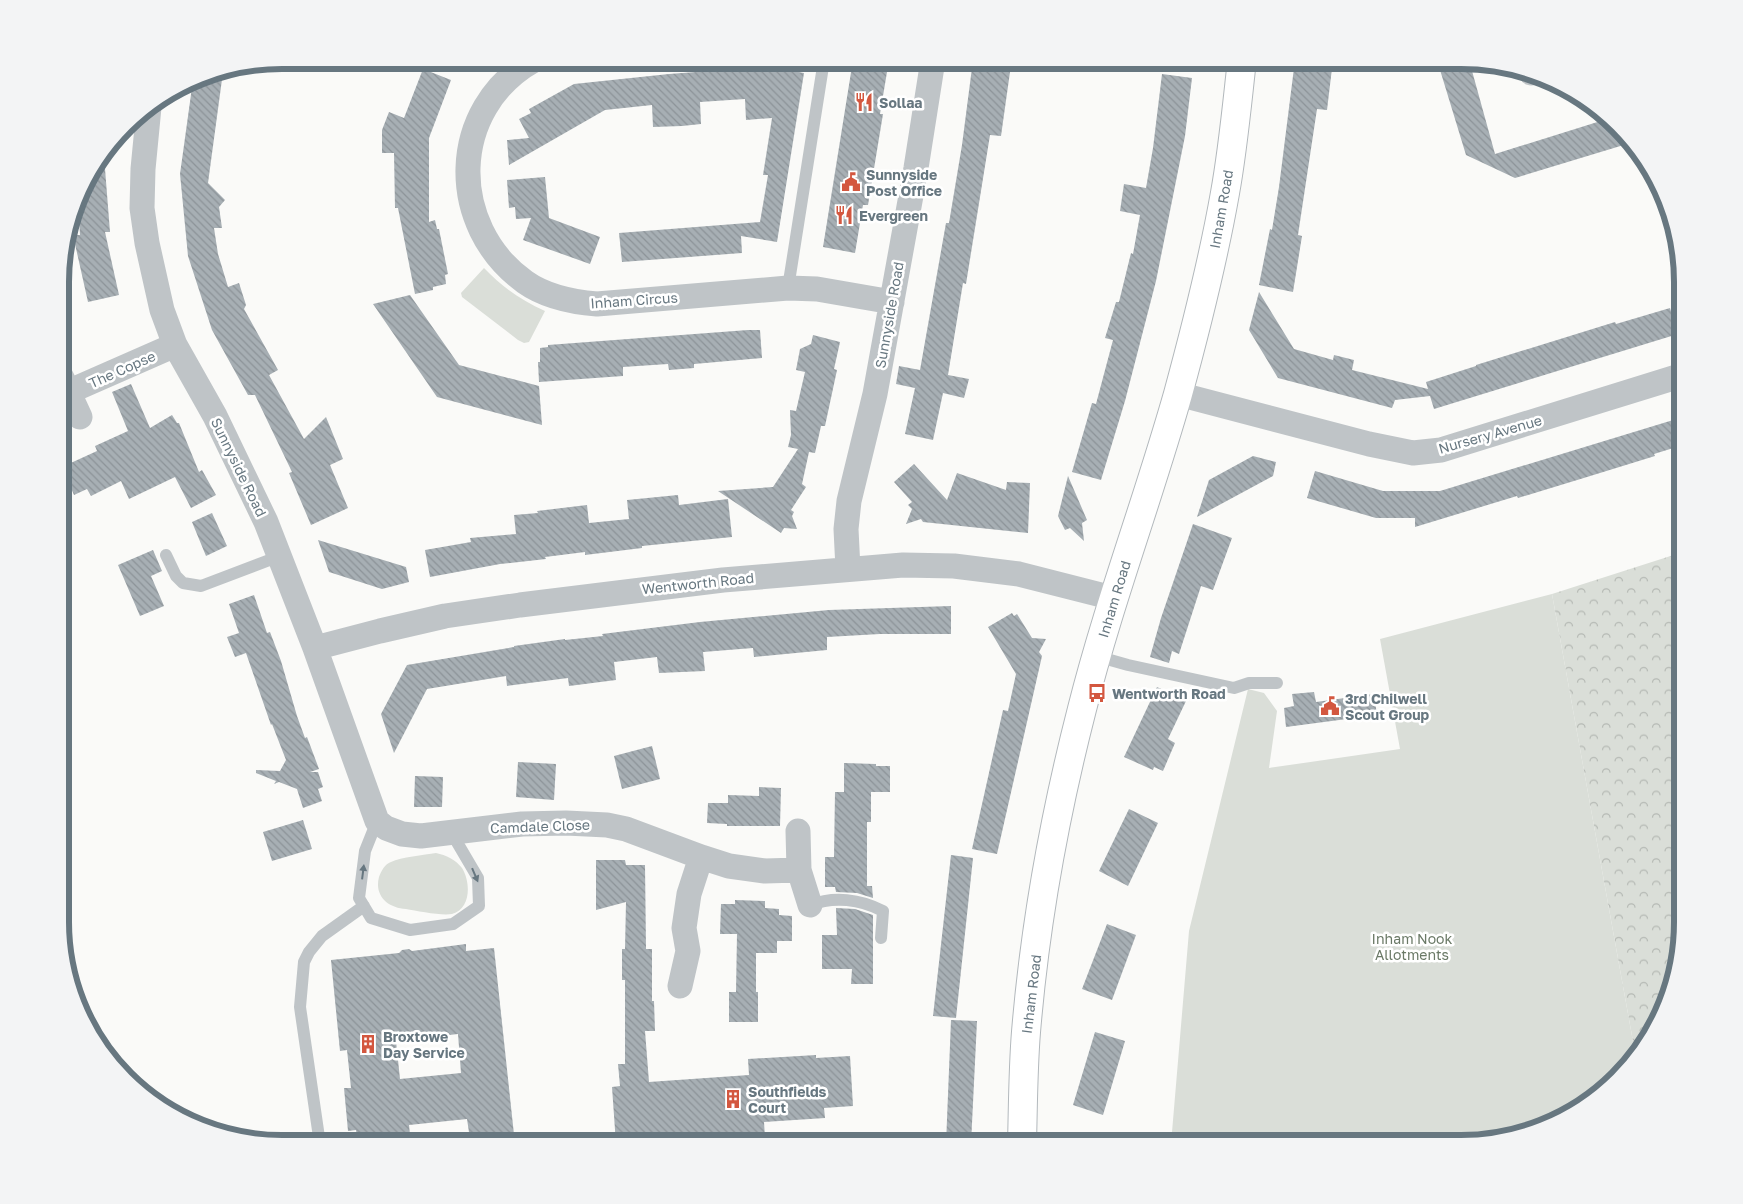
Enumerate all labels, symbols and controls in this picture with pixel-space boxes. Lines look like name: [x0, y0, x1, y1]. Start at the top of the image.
restaurant icon: Sollaa: [853, 91, 875, 113]
place label: Sollaa: [879, 94, 922, 111]
place label: Sunnyside Post Office: [866, 166, 942, 199]
street label: Inham Road: [1206, 168, 1236, 250]
public building icon: Sunnyside Post Office: [840, 171, 862, 193]
restaurant icon: Evergreen: [833, 204, 855, 226]
place label: Evergreen: [859, 207, 928, 224]
street label: Sunnyside Road: [871, 260, 907, 370]
street label: Inham Circus: [590, 288, 678, 312]
street label: The Copse: [86, 347, 158, 391]
street label: Nursery Avenue: [1436, 411, 1544, 457]
street label: Sunnyside Road: [208, 415, 270, 519]
street label: Inham Road: [1094, 558, 1134, 640]
street label: Wentworth Road: [641, 569, 755, 597]
bus stop icon: Wentworth Road: [1086, 682, 1108, 704]
place label: Wentworth Road: [1112, 685, 1226, 702]
place label: 3rd Chilwell Scout Group: [1345, 690, 1430, 723]
public building icon: 3rd Chilwell Scout Group: [1319, 695, 1341, 717]
street label: Camdale Close: [490, 816, 590, 836]
one-way arrow: [359, 864, 367, 880]
one-way arrow: [471, 868, 479, 882]
park label: Inham Nook Allotments: [1372, 930, 1452, 963]
street label: Inham Road: [1018, 953, 1044, 1035]
place label: Broxtowe Day Service: [383, 1028, 465, 1061]
building icon: Broxtowe Day Service: [357, 1033, 379, 1055]
place label: Southfields Court: [748, 1083, 827, 1116]
building icon: Southfields Court: [722, 1088, 744, 1110]

